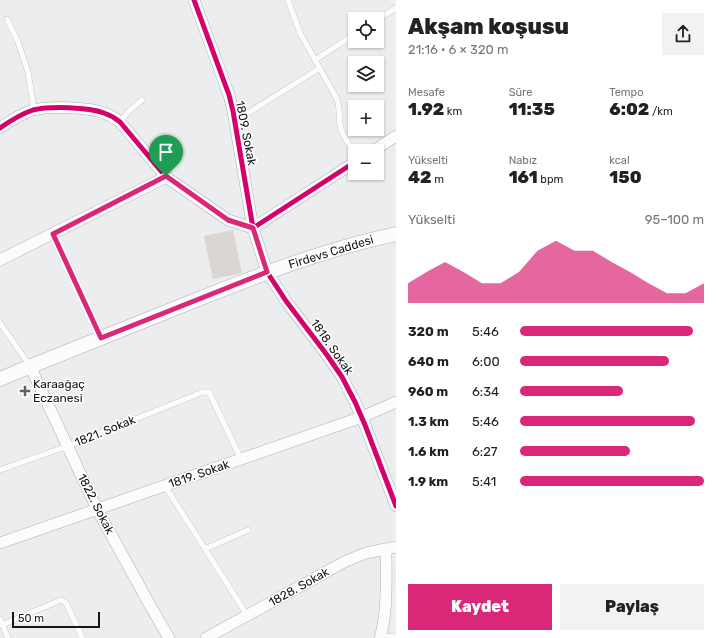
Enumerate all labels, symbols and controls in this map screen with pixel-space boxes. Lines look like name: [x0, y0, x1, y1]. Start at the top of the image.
map controls: [348, 12, 384, 180]
button: locate: [348, 12, 384, 48]
text: Akşam koşusu: [408, 13, 569, 40]
button: share: [662, 13, 704, 55]
text: 21:16 · 6 × 320 m: [408, 42, 509, 57]
button: layers: [348, 56, 384, 92]
text: Mesafe: [408, 86, 445, 99]
text: Süre: [509, 86, 532, 99]
text: Tempo: [609, 86, 643, 99]
street label: 1809. Sokak: [233, 99, 259, 167]
text: 1.92: [408, 99, 444, 119]
text: 11:35: [509, 99, 555, 119]
text: 6:02: [609, 99, 649, 119]
button: +: [348, 100, 384, 136]
text: km: [444, 105, 462, 118]
text: /km: [649, 105, 673, 118]
pin: [149, 135, 183, 176]
icon: arrive: [155, 141, 177, 163]
button: −: [348, 144, 384, 180]
text: Yükselti: [408, 154, 448, 167]
text: Nabız: [509, 154, 537, 167]
text: kcal: [609, 154, 630, 167]
text: 42: [408, 167, 432, 187]
text: 161: [509, 167, 538, 187]
text: 150: [609, 167, 642, 187]
text: m: [432, 173, 444, 186]
text: bpm: [538, 173, 563, 186]
text: Yükselti: [408, 212, 455, 227]
text: 95–100 m: [645, 212, 704, 227]
street label: Firdevs Caddesi: [287, 232, 375, 272]
street label: 1818. Sokak: [308, 317, 357, 378]
text: 320 m: [408, 324, 449, 339]
text: 5:46: [472, 324, 499, 339]
text: 640 m: [408, 354, 449, 369]
text: 6:00: [472, 354, 500, 369]
place label: Karaağaç Eczanesi: [33, 377, 85, 405]
text: 960 m: [408, 384, 448, 399]
text: 6:34: [472, 384, 499, 399]
marker: Karaağaç Eczanesi: [20, 386, 30, 396]
street label: 1821. Sokak: [73, 412, 138, 450]
text: 1.3 km: [408, 414, 449, 429]
text: 5:46: [472, 414, 499, 429]
text: 1.6 km: [408, 444, 449, 459]
text: 6:27: [472, 444, 497, 459]
street label: 1819. Sokak: [167, 457, 232, 491]
street label: 1822. Sokak: [75, 471, 118, 537]
text: 1.9 km: [408, 474, 448, 489]
text: 5:41: [472, 474, 496, 489]
street label: 1828. Sokak: [267, 564, 332, 609]
button: Kaydet: [408, 584, 552, 630]
button: Paylaş: [560, 584, 704, 630]
scale bar: [12, 610, 100, 629]
text: 50 m: [18, 612, 44, 625]

